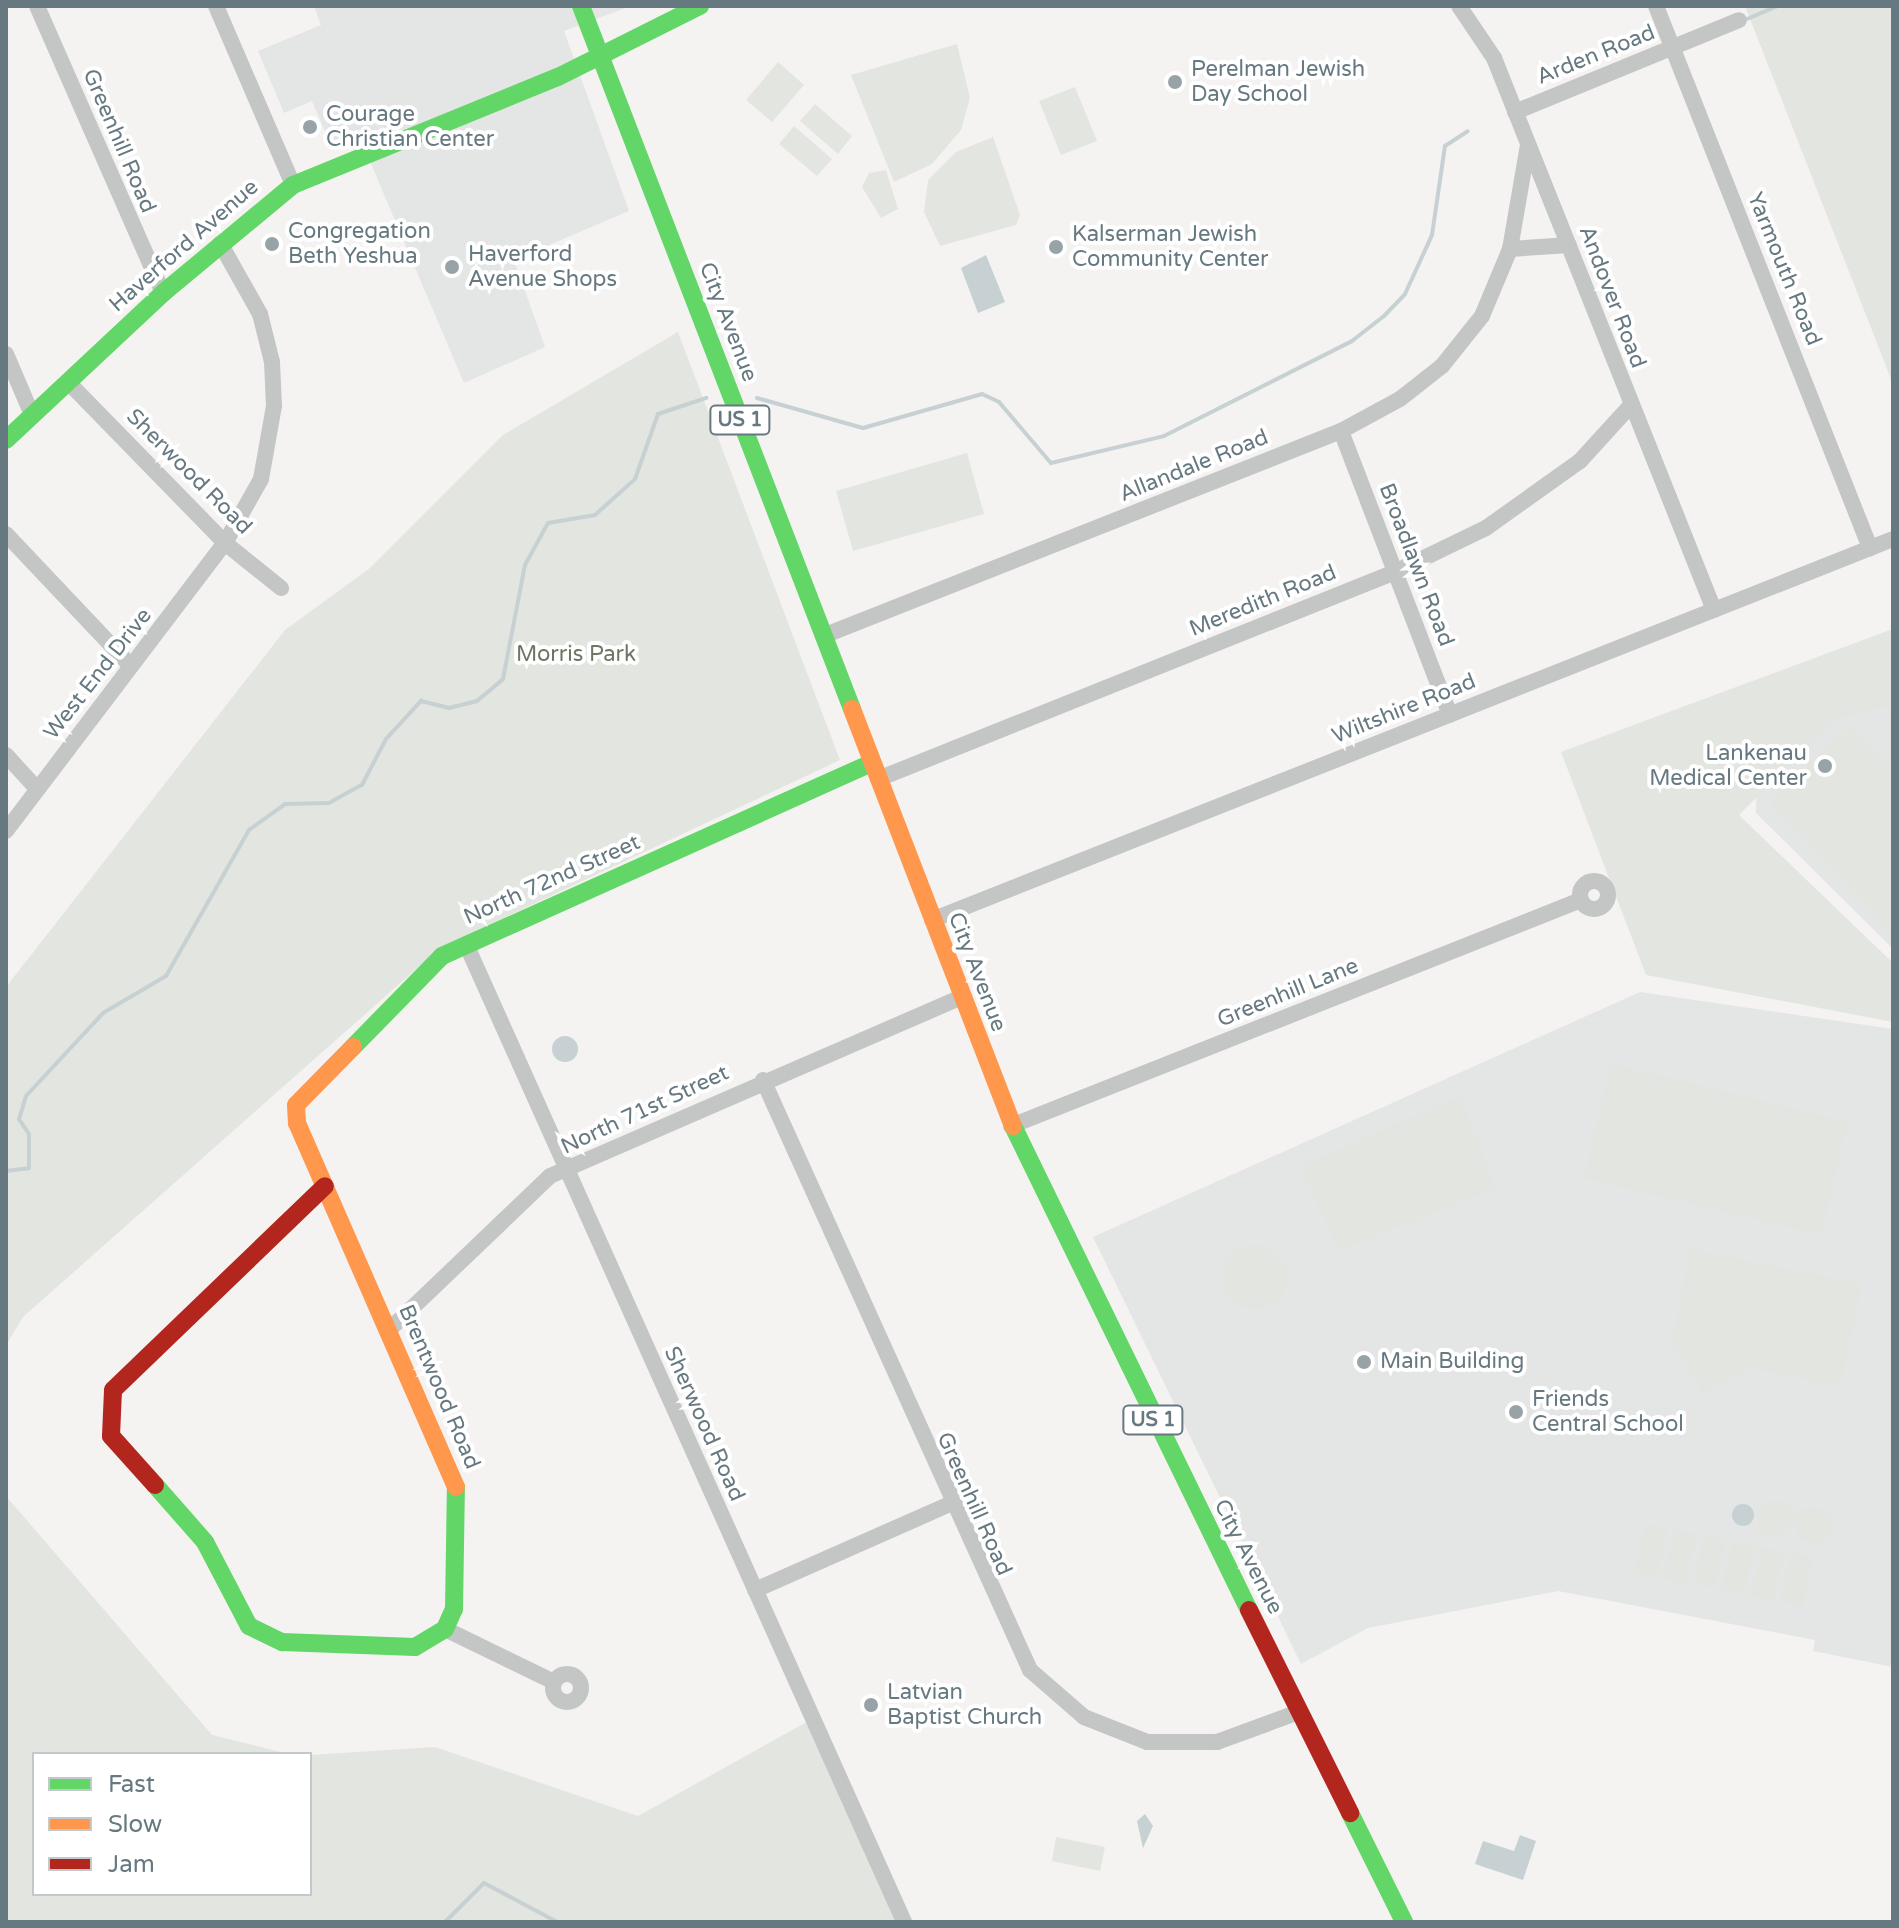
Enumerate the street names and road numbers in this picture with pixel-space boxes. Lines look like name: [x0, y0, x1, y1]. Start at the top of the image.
street label: Arden Road: [1533, 19, 1659, 91]
street label: Greenhill Road: [77, 65, 161, 217]
street label: Haverford Avenue: [104, 174, 264, 318]
street label: Yarmouth Road: [1741, 189, 1827, 349]
street label: Andover Road: [1573, 222, 1651, 372]
street label: City Avenue: [693, 259, 763, 385]
street label: Sherwood Road: [121, 404, 257, 540]
road number: US 1: [708, 404, 772, 436]
street label: Allandale Road: [1116, 424, 1272, 508]
street label: Broadlawn Road: [1373, 480, 1459, 650]
street label: Meredith Road: [1186, 560, 1340, 642]
street label: West End Drive: [39, 603, 157, 745]
street label: Wiltshire Road: [1328, 668, 1480, 750]
street label: North 72nd Street: [460, 829, 644, 931]
street label: City Avenue: [942, 909, 1012, 1035]
street label: Greenhill Lane: [1214, 953, 1362, 1033]
street label: North 71st Street: [557, 1060, 733, 1160]
street label: Brentwood Road: [392, 1301, 486, 1473]
street label: Sherwood Road: [658, 1343, 750, 1505]
road number: US 1: [1121, 1404, 1185, 1436]
street label: Greenhill Road: [931, 1428, 1017, 1580]
street label: City Avenue: [1208, 1495, 1288, 1619]

